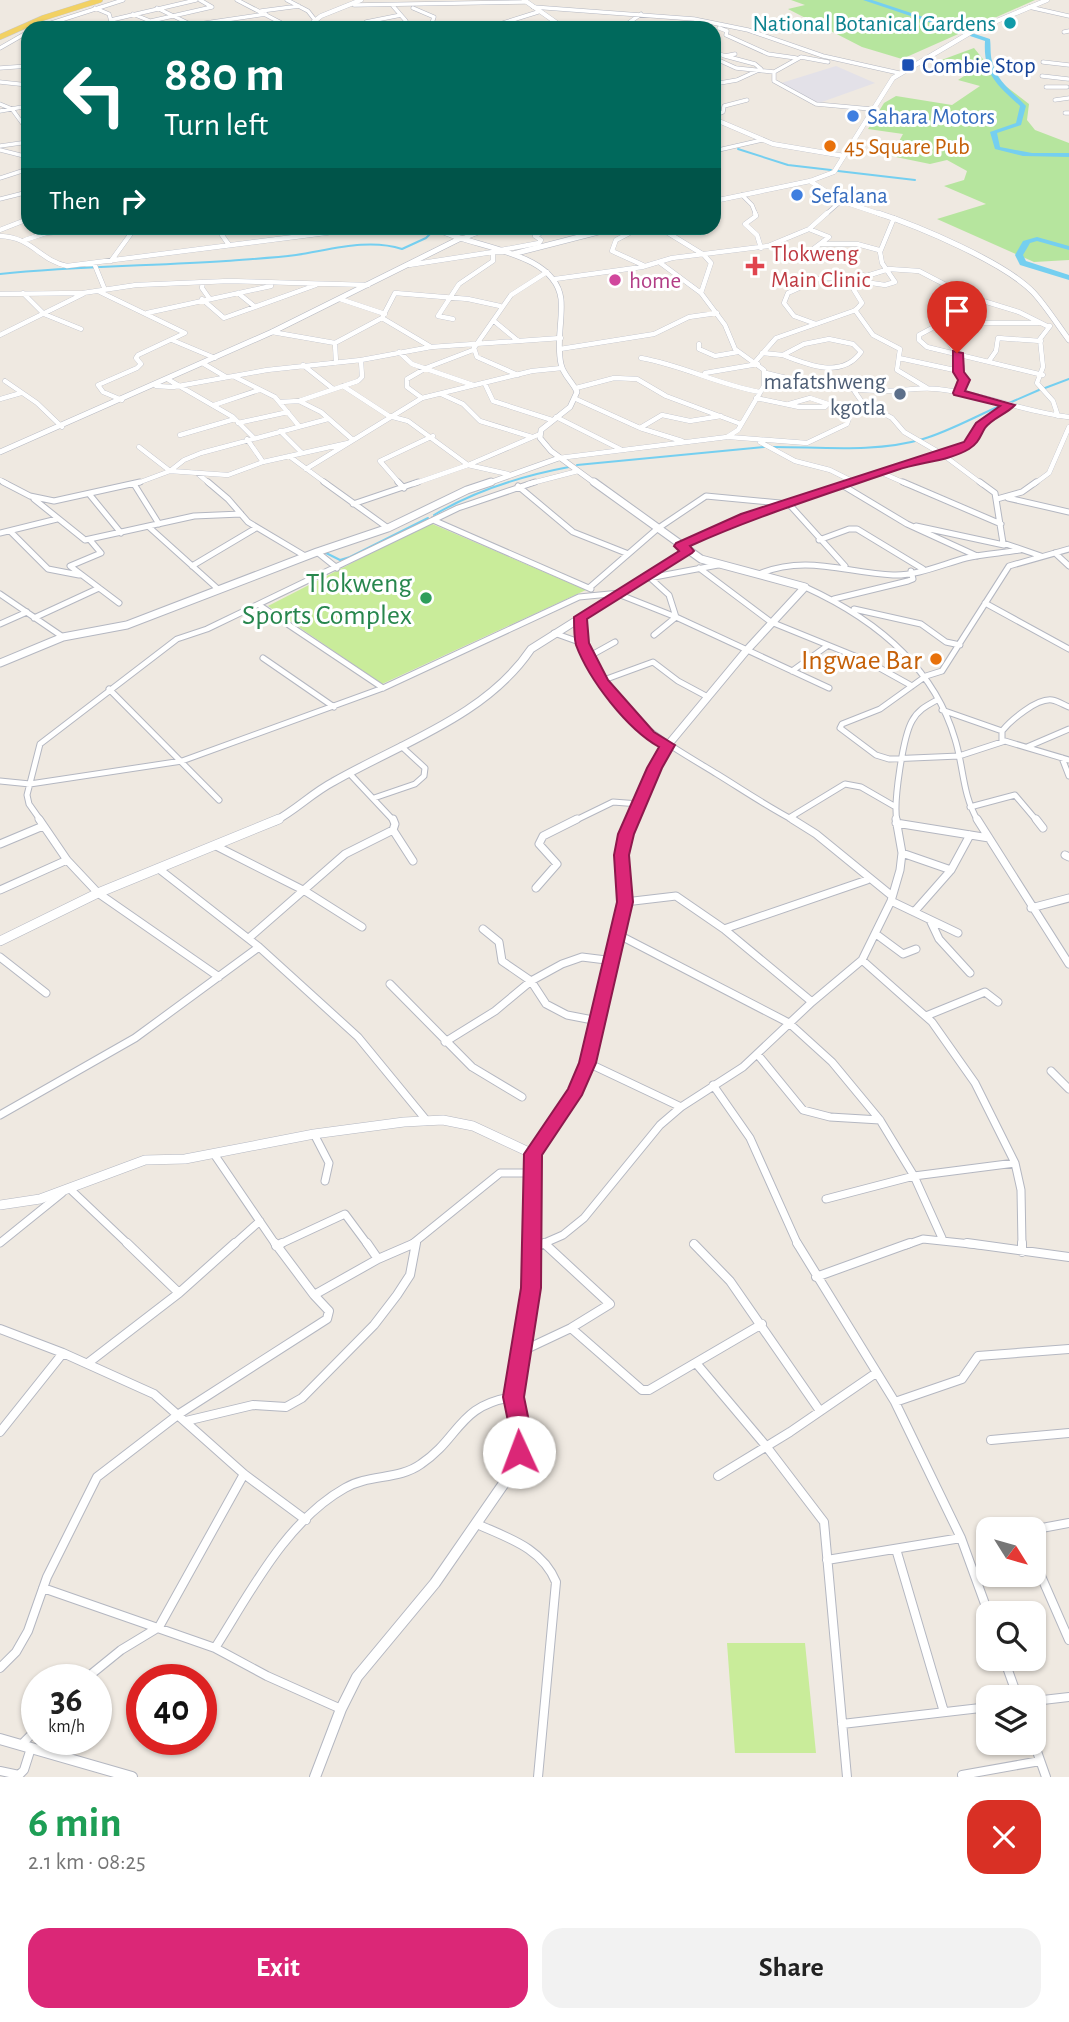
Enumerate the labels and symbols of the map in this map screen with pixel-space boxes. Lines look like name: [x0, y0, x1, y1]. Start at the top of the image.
place label: National Botanical Gardens: [753, 13, 996, 36]
marker: National Botanical Gardens: [1002, 15, 1018, 31]
place label: Combie Stop: [922, 55, 1036, 78]
marker: Combie Stop: [900, 57, 916, 73]
place label: Sahara Motors: [867, 106, 995, 129]
marker: Sahara Motors: [845, 108, 861, 124]
place label: 45 Square Pub: [844, 136, 970, 159]
marker: 45 Square Pub: [822, 138, 838, 154]
place label: Sefalana: [811, 185, 888, 208]
marker: Sefalana: [789, 187, 805, 203]
place label: Tlokweng Main Clinic: [771, 243, 870, 292]
marker: Tlokweng Main Clinic: [745, 256, 765, 276]
place label: home: [629, 270, 681, 293]
marker: home: [607, 272, 623, 288]
pin: [927, 281, 987, 353]
place label: mafatshweng kgotla: [764, 371, 887, 420]
marker: mafatshweng kgotla: [892, 386, 908, 402]
place label: Tlokweng Sports Complex: [242, 570, 412, 630]
marker: Tlokweng Sports Complex: [418, 590, 434, 606]
place label: Ingwae Bar: [801, 647, 922, 675]
marker: Ingwae Bar: [928, 651, 944, 667]
position arrow: [482, 1415, 556, 1489]
north arrow: [976, 1517, 1046, 1587]
speed limit sign: 40: [126, 1664, 217, 1755]

